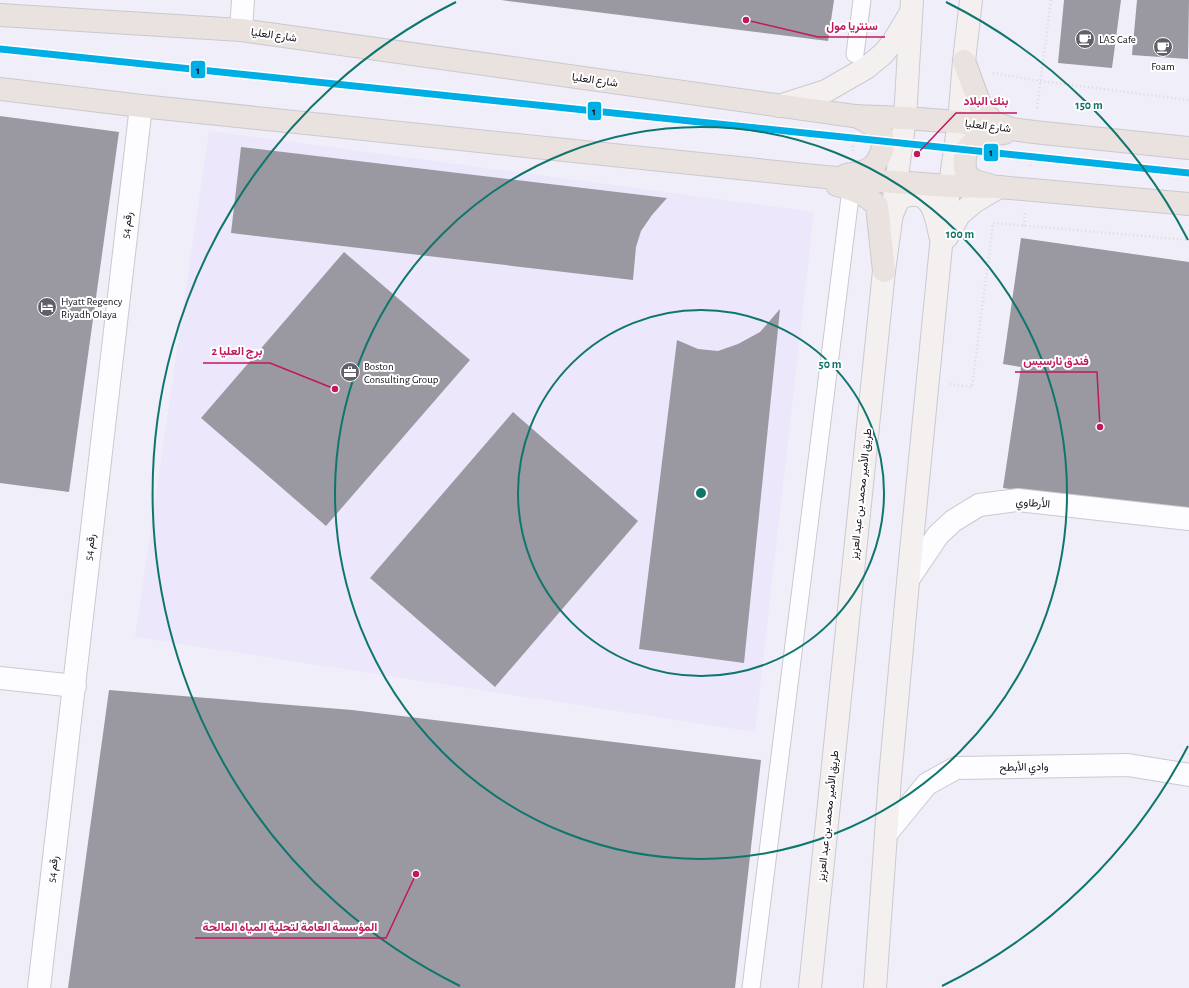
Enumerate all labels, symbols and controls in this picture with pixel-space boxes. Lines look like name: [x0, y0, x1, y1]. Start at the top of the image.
callout: سنتريا مول: [818, 13, 885, 37]
text: سنتريا مول: [826, 20, 878, 34]
street label: شارع العليا: [250, 26, 298, 46]
cafe icon: LAS Cafe: [1074, 28, 1096, 50]
place label: LAS Cafe: [1099, 34, 1136, 45]
cafe icon: Foam: [1152, 36, 1174, 58]
line badge: 1: [190, 60, 206, 79]
place label: Foam: [1151, 61, 1175, 72]
text: 1: [196, 65, 200, 76]
street label: شارع العليا: [571, 71, 619, 91]
callout: بنك البلاد: [956, 89, 1017, 113]
text: بنك البلاد: [964, 95, 1009, 108]
text: 150 m: [1075, 99, 1103, 111]
line badge: 1: [587, 101, 602, 121]
text: 1: [592, 106, 596, 117]
street label: شارع العليا: [964, 118, 1012, 136]
line badge: 1: [983, 143, 999, 162]
text: 1: [989, 147, 993, 158]
street label: رقم 54: [120, 211, 136, 239]
text: 100 m: [946, 228, 974, 240]
hotel icon: Hyatt Regency Riyadh Olaya: [36, 296, 58, 318]
place label: Hyatt Regency Riyadh Olaya: [61, 296, 123, 320]
callout: برج العليا 2: [203, 339, 270, 363]
text: برج العليا 2: [211, 345, 263, 359]
callout: فندق نارسيس: [1015, 348, 1097, 372]
text: فندق نارسيس: [1023, 355, 1089, 369]
text: 50 m: [819, 358, 842, 370]
office icon: Boston Consulting Group: [339, 361, 361, 383]
place label: Boston Consulting Group: [364, 361, 439, 385]
street label: طريق الأمير محمد بن عبد العزيز: [848, 428, 874, 561]
centre of rings: [694, 486, 708, 500]
street label: الأرطاوي: [1015, 495, 1051, 514]
street label: رقم 54: [83, 533, 99, 561]
street label: طريق الأمير محمد بن عبد العزيز: [815, 750, 841, 883]
street label: وادي الأبطح: [999, 760, 1049, 777]
street label: رقم 54: [46, 855, 62, 883]
callout: المؤسسة العامة لتحلية المياه المالحة: [195, 914, 386, 938]
text: المؤسسة العامة لتحلية المياه المالحة: [203, 921, 377, 935]

